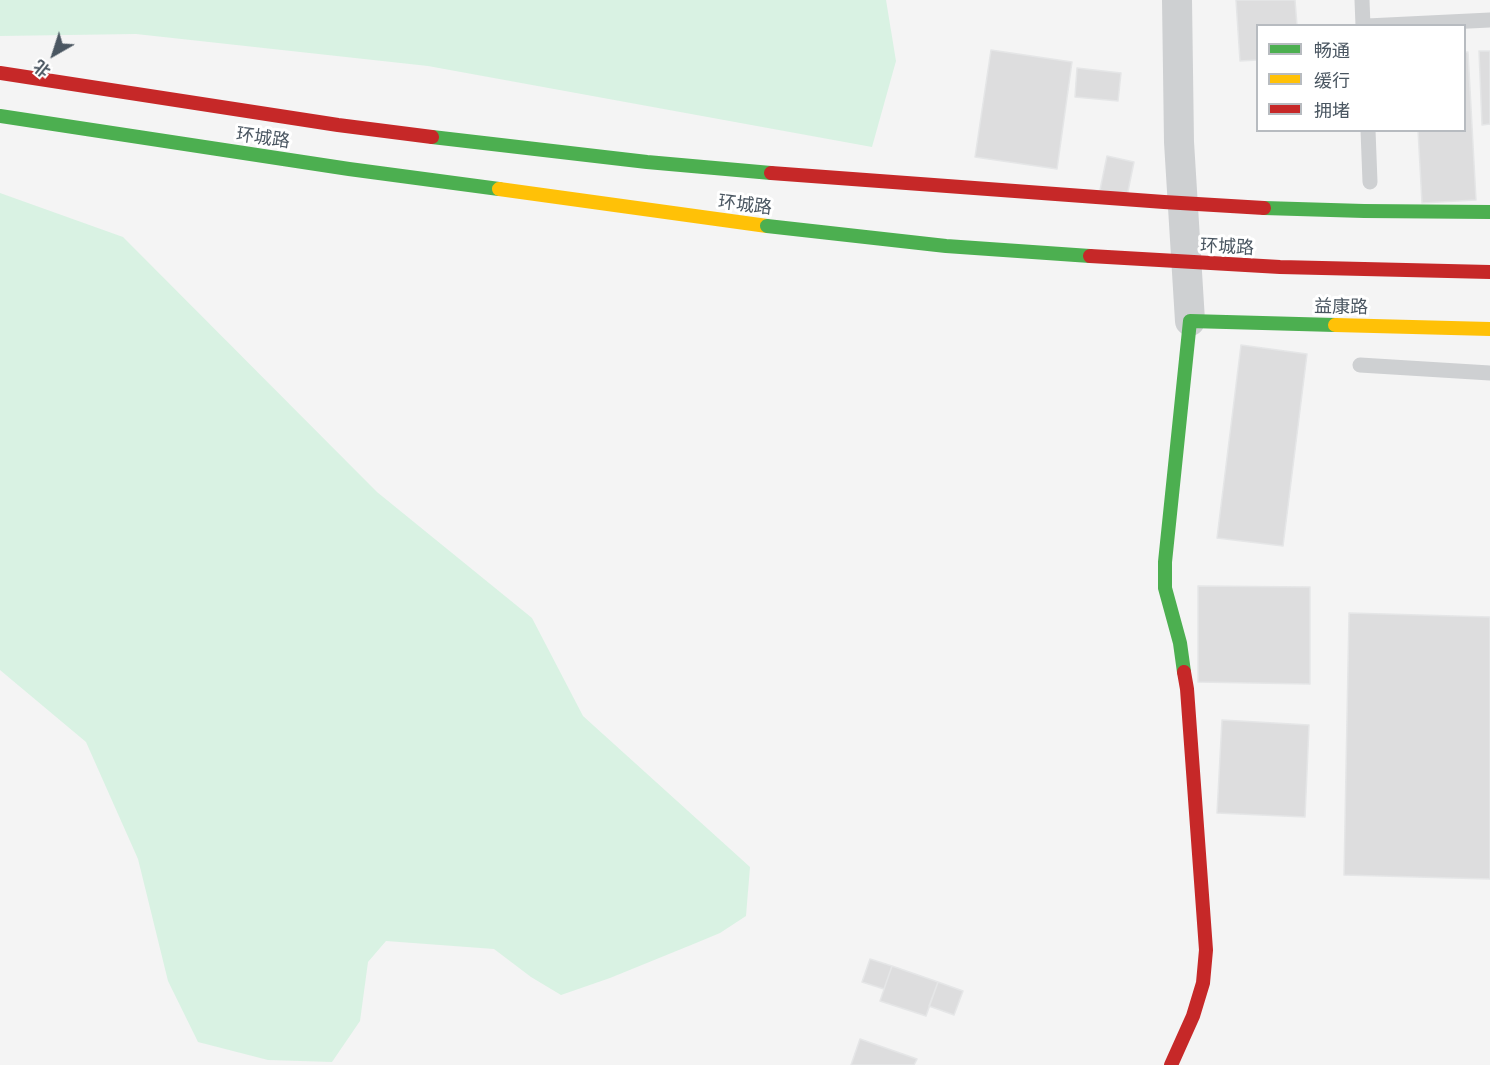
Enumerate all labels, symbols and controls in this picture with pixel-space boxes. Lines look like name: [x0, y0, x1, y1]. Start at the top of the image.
north arrow: [24, 24, 84, 84]
legend: [1256, 24, 1466, 132]
text: 畅通: [1314, 40, 1350, 61]
text: 北: [30, 56, 55, 81]
text: 缓行: [1314, 70, 1350, 91]
text: 拥堵: [1314, 100, 1350, 121]
street label: 环城路: [235, 124, 291, 152]
street label: 环城路: [717, 191, 773, 219]
street label: 环城路: [1199, 235, 1255, 259]
street label: 益康路: [1314, 296, 1368, 318]

